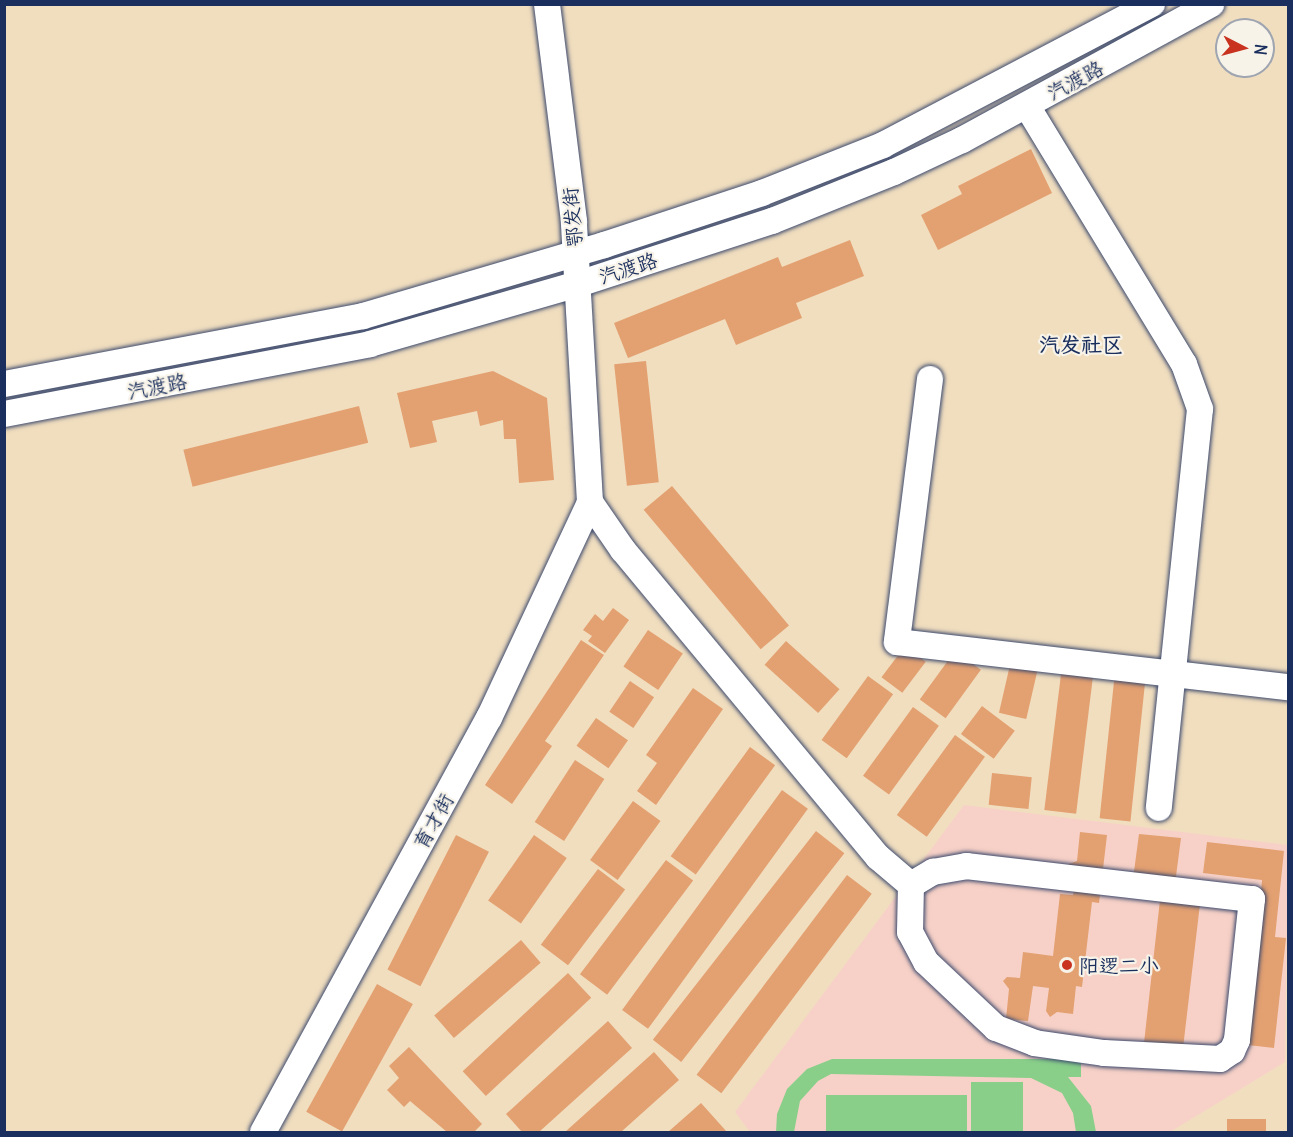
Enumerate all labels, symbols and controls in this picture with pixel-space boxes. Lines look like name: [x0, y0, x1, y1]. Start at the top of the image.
north arrow: [1215, 18, 1275, 78]
text: N: [1250, 43, 1271, 56]
street label: 汽渡路: [1043, 55, 1107, 105]
street label: 鄂发街: [557, 186, 587, 248]
street label: 汽渡路: [596, 247, 660, 289]
district label: 汽发社区: [1039, 332, 1123, 358]
street label: 汽渡路: [125, 368, 189, 404]
street label: 育才街: [408, 789, 458, 853]
place label: 阳逻二小: [1079, 953, 1159, 977]
marker: 阳逻二小: [1060, 958, 1074, 972]

